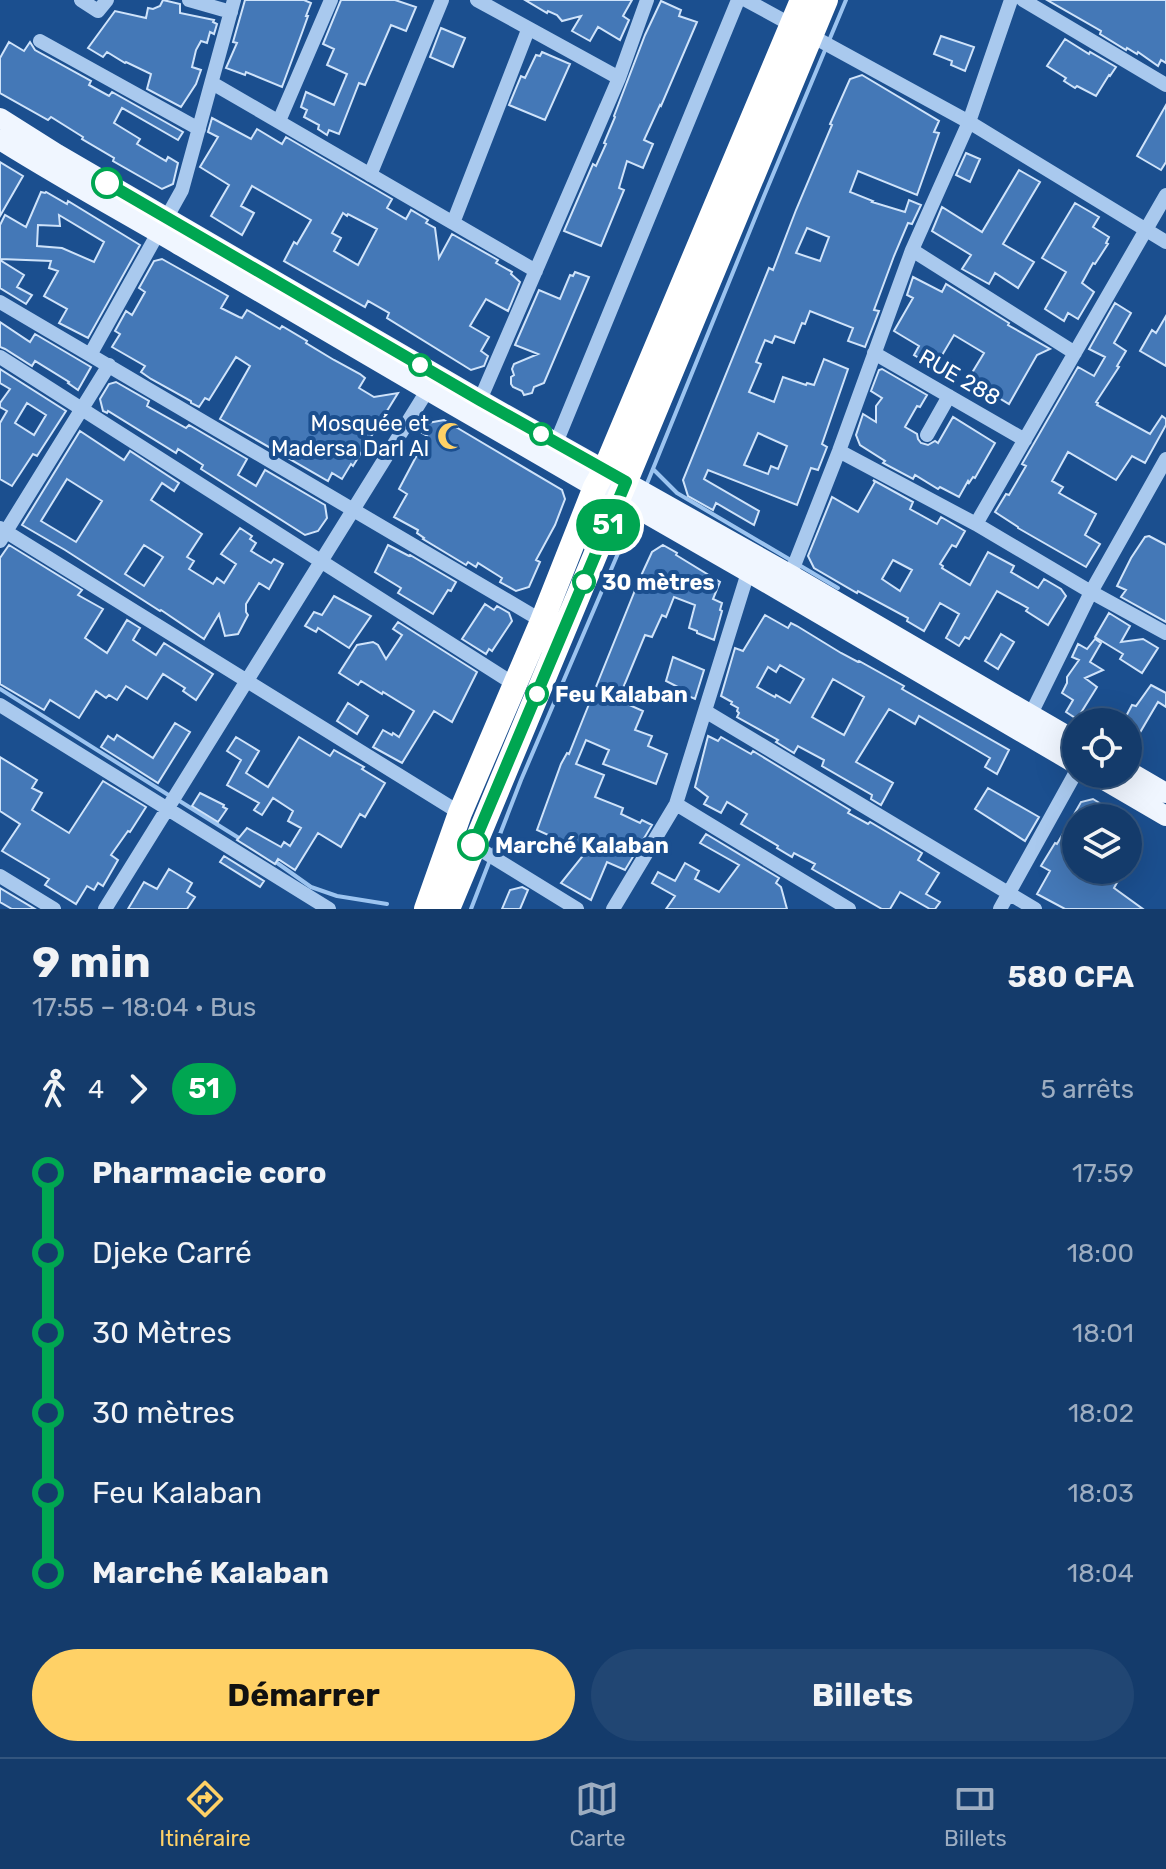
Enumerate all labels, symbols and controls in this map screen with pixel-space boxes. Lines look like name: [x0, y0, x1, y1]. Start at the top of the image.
unlabelled marker: [92, 168, 122, 198]
street label: RUE 288: [914, 343, 1005, 411]
unlabelled marker: [409, 354, 431, 376]
place label: Mosquée et Madersa Darl Al: [271, 410, 429, 462]
mosque icon: Mosquée et Madersa Darl Al: [436, 421, 466, 451]
unlabelled marker: [530, 423, 552, 445]
line badge: 51: [572, 499, 644, 551]
text: 51: [592, 508, 624, 541]
place label: 30 mètres: [602, 569, 715, 596]
marker: 30 mètres: [573, 571, 595, 593]
place label: Feu Kalaban: [555, 681, 688, 708]
marker: Feu Kalaban: [526, 683, 548, 705]
map controls: [1062, 708, 1142, 884]
button: locate: [1062, 708, 1142, 788]
button: layers: [1062, 804, 1142, 884]
marker: Marché Kalaban: [458, 830, 488, 860]
place label: Marché Kalaban: [495, 832, 669, 859]
text: 9 min: [32, 936, 151, 988]
text: 580 CFA: [1008, 959, 1134, 995]
text: 17:55 – 18:04 · Bus: [32, 992, 256, 1023]
icon: walk: [32, 1067, 76, 1111]
icon: forward: [116, 1067, 160, 1111]
text: 51: [188, 1072, 220, 1105]
text: 4: [88, 1074, 104, 1105]
text: 5 arrêts: [1040, 1074, 1134, 1105]
text: Pharmacie coro: [92, 1155, 327, 1191]
text: 17:59: [1072, 1158, 1134, 1189]
text: Djeke Carré: [92, 1235, 252, 1271]
text: 18:00: [1067, 1238, 1134, 1269]
text: 30 Mètres: [92, 1315, 232, 1351]
text: 18:01: [1072, 1318, 1134, 1349]
text: 30 mètres: [92, 1395, 235, 1431]
text: 18:02: [1068, 1398, 1134, 1429]
text: Feu Kalaban: [92, 1475, 262, 1511]
text: 18:03: [1068, 1478, 1134, 1509]
text: Marché Kalaban: [92, 1555, 329, 1591]
text: 18:04: [1067, 1558, 1134, 1589]
button: Démarrer: [32, 1649, 575, 1741]
button: Billets: [591, 1649, 1134, 1741]
tab: Itinéraire: [159, 1777, 251, 1852]
tab: Carte: [569, 1777, 626, 1852]
tab: Billets: [944, 1777, 1007, 1852]

